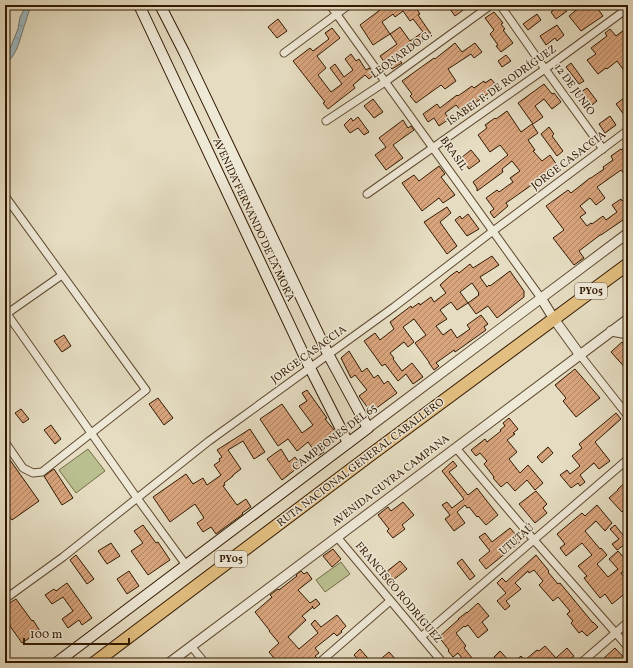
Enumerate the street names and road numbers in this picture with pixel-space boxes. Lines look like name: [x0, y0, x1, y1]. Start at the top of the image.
street label: LEONARDO G.: [368, 27, 436, 83]
street label: ISABEL F. DE RODRÍGUEZ: [444, 42, 560, 130]
street label: 12 DE JUNIO: [550, 61, 598, 119]
street label: JORGE CASACCIA: [528, 128, 610, 194]
street label: BRASIL: [436, 134, 470, 174]
street label: AVENIDA FERNANDO DE LA MORA: [208, 136, 298, 305]
road number: PY05: [575, 283, 607, 299]
street label: JORGE CASACCIA: [268, 322, 350, 388]
street label: RUTA NACIONAL GENERAL CABALLERO: [274, 395, 448, 531]
street label: CAMPEONES DEL 65: [289, 401, 381, 475]
street label: AVENIDA GUYRA CAMPANA: [329, 431, 453, 530]
street label: UTUTAÚ: [496, 521, 538, 559]
street label: FRANCISCO RODRÍGUEZ: [351, 539, 445, 647]
road number: PY05: [215, 551, 247, 567]

